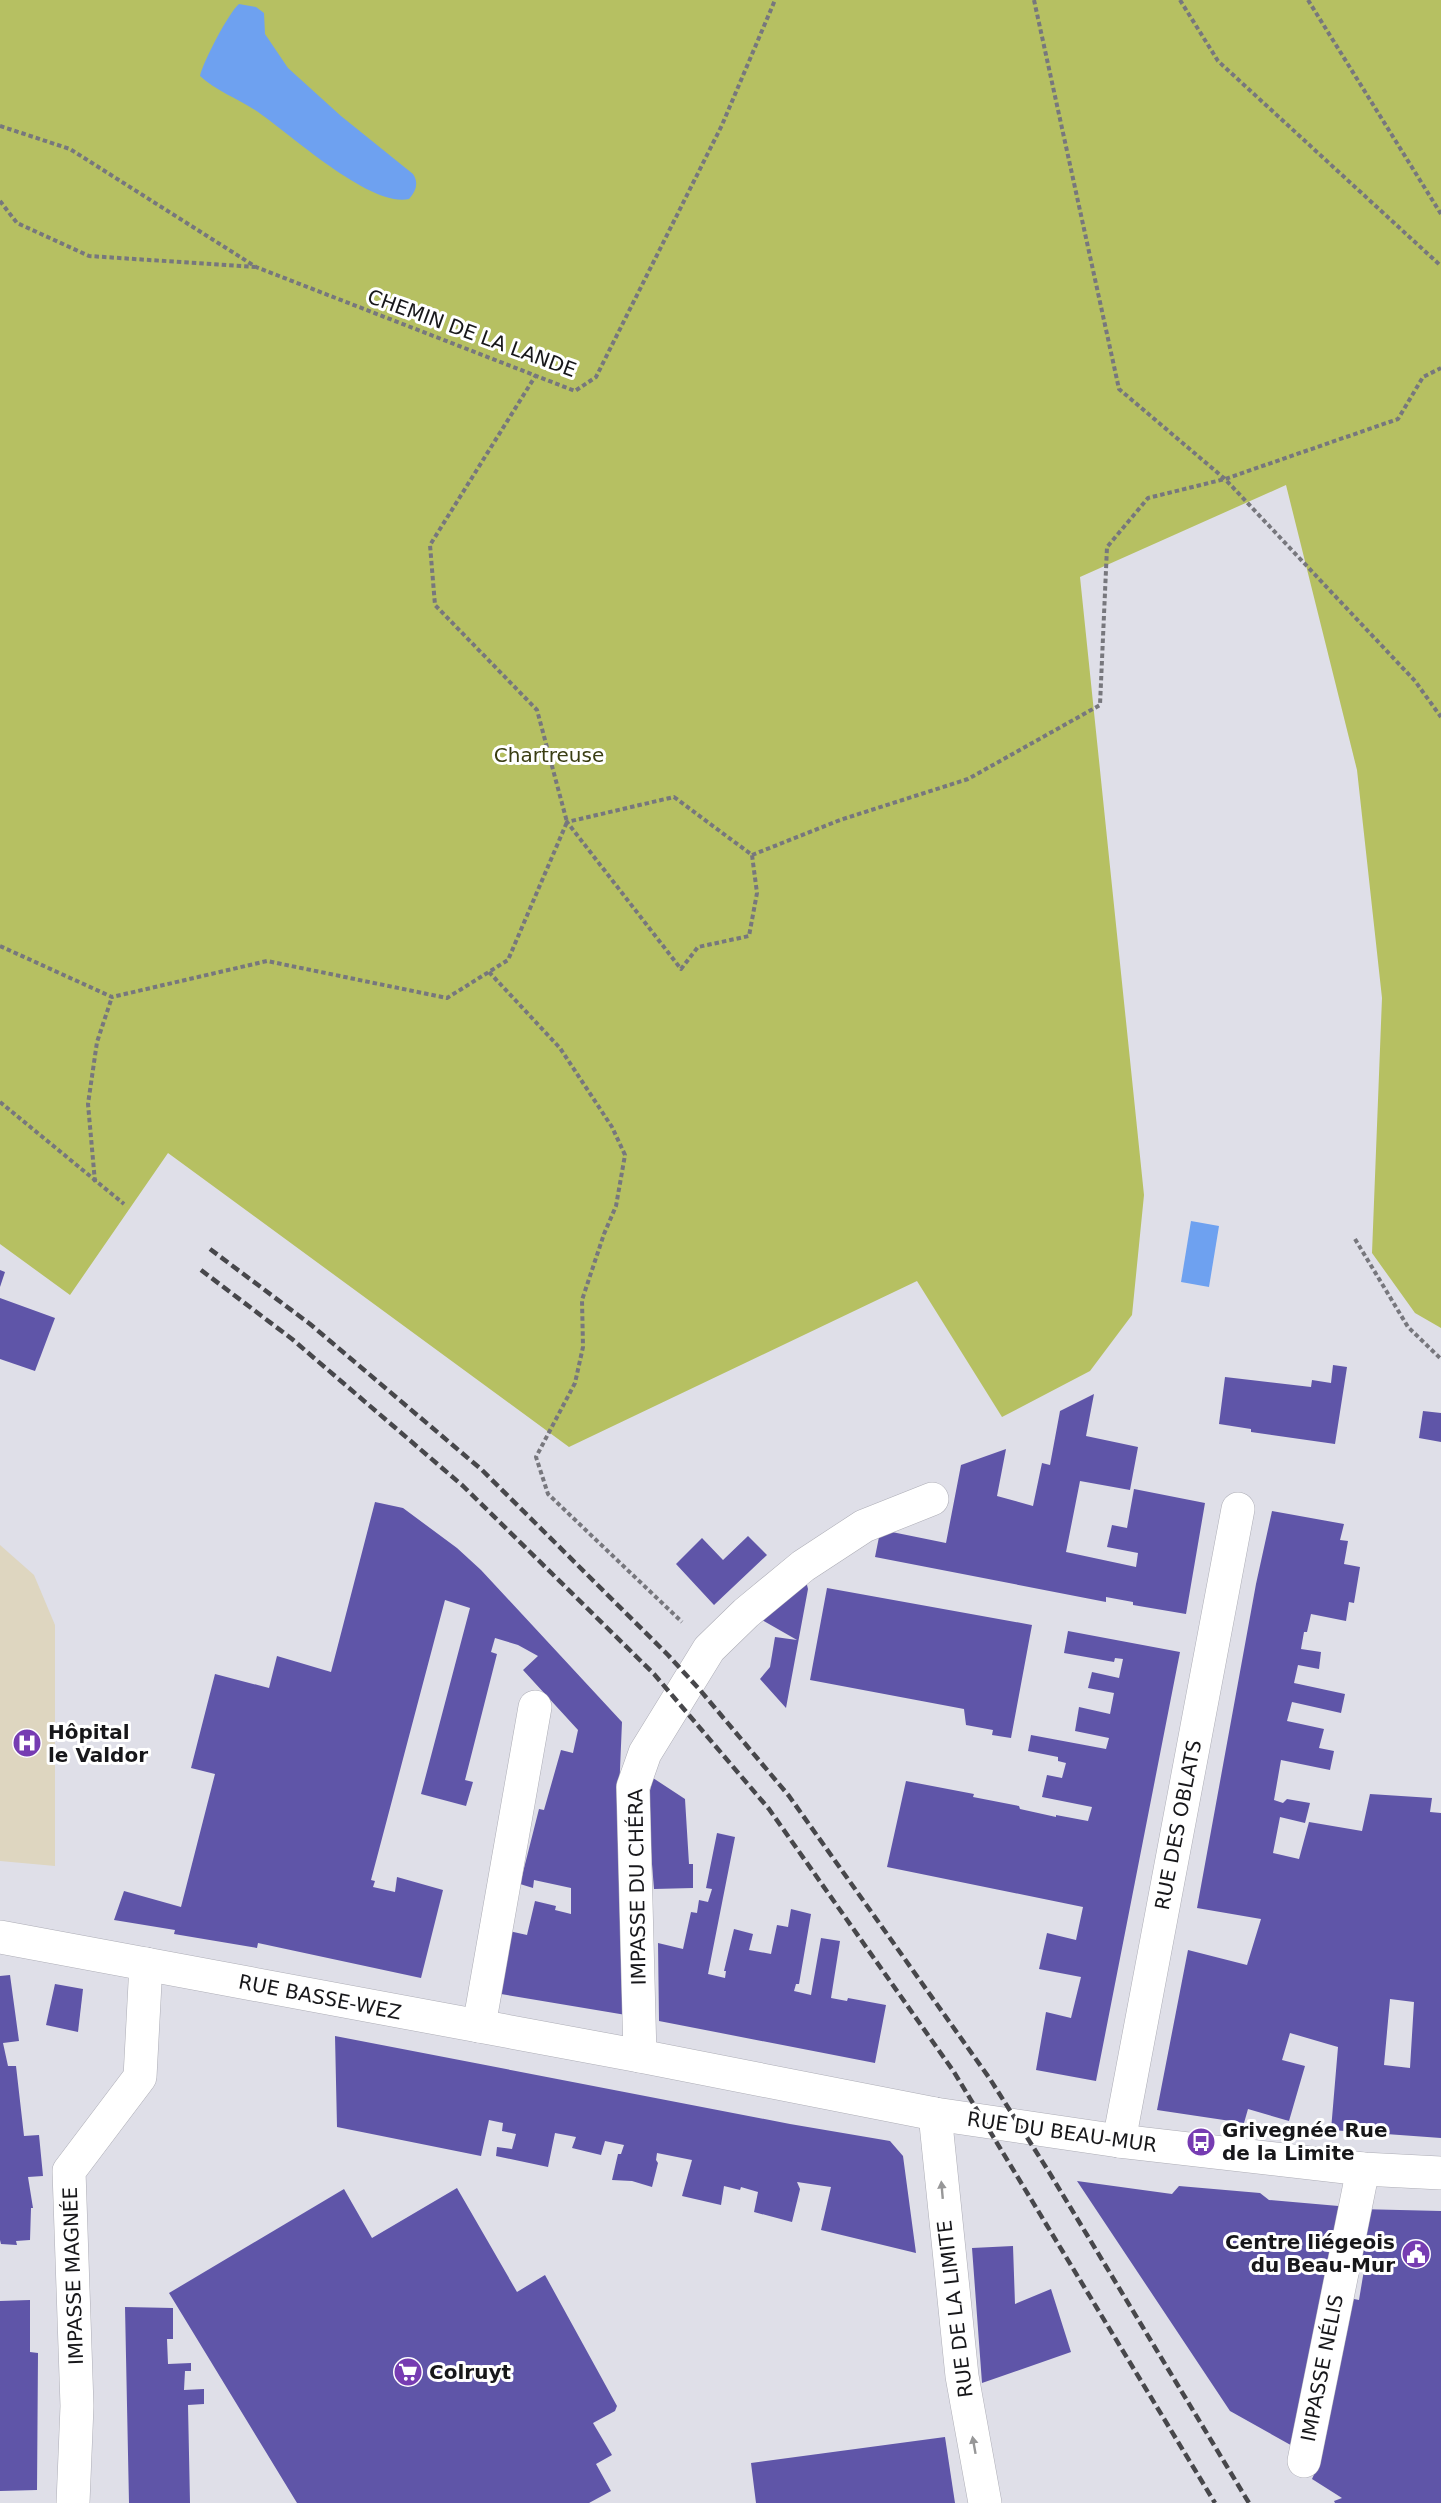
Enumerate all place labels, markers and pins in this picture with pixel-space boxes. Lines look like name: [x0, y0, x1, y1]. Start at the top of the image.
place label: Hôpital le Valdor: [48, 1720, 148, 1767]
hospital icon: Hôpital le Valdor: [11, 1727, 43, 1759]
place label: Grivegnée Rue de la Limite: [1222, 2118, 1388, 2165]
bus stop icon: Grivegnée Rue de la Limite: [1185, 2126, 1217, 2158]
place label: Centre liégeois du Beau-Mur: [1225, 2230, 1395, 2277]
public building icon: Centre liégeois du Beau-Mur: [1400, 2238, 1432, 2270]
supermarket icon: Colruyt: [392, 2356, 424, 2388]
place label: Colruyt: [429, 2360, 511, 2384]

